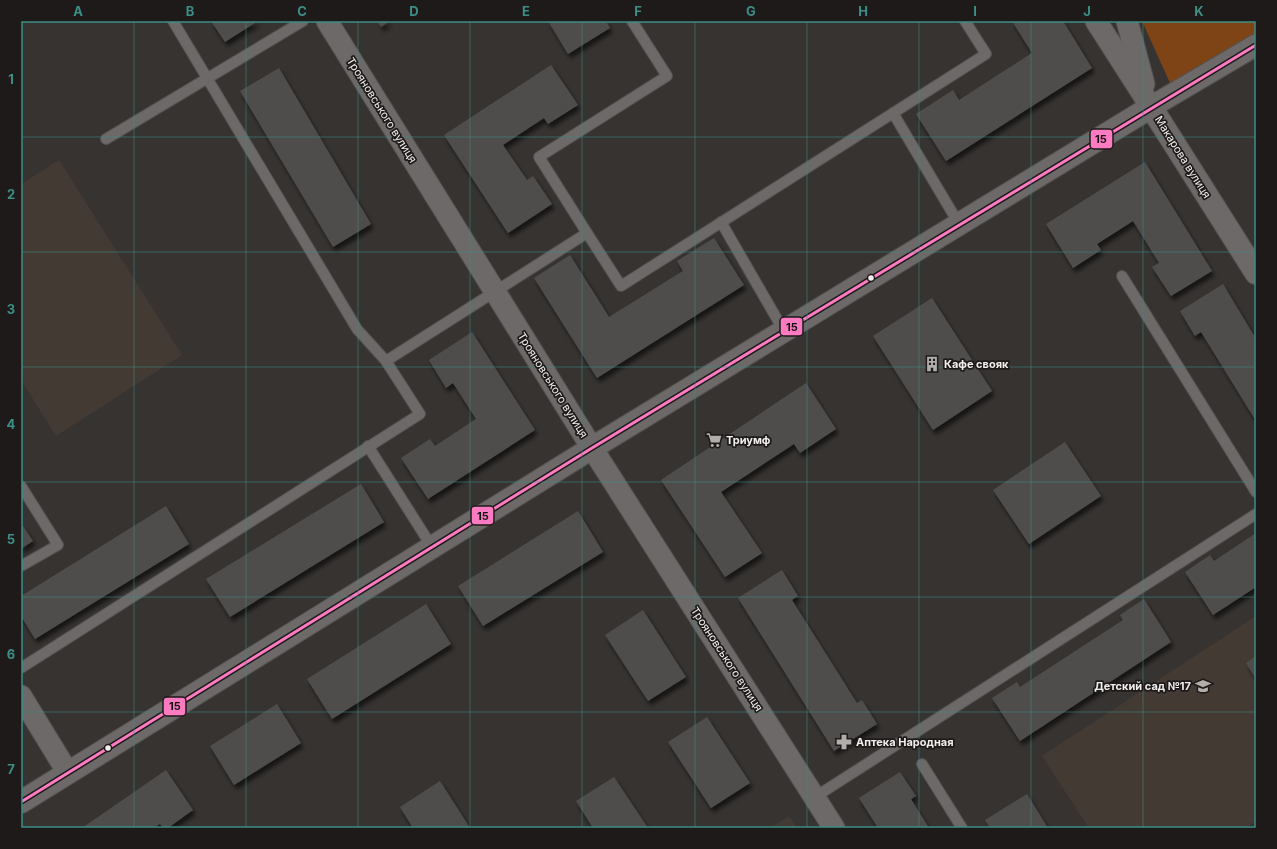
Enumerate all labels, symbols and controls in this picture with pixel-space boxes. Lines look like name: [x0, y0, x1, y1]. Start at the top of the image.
text: A: [73, 3, 83, 19]
text: B: [186, 3, 195, 19]
text: C: [297, 3, 307, 19]
text: D: [409, 3, 419, 19]
text: E: [522, 3, 530, 19]
text: F: [634, 3, 642, 19]
text: G: [746, 3, 756, 19]
text: H: [858, 3, 868, 19]
text: I: [973, 3, 977, 19]
text: J: [1083, 3, 1091, 19]
text: K: [1194, 3, 1204, 19]
street label: Трояновського вулиця: [344, 55, 420, 165]
text: 1: [8, 71, 14, 87]
street label: Макарова вулиця: [1152, 113, 1214, 201]
line badge: 15: [1090, 129, 1113, 149]
text: 15: [1095, 132, 1107, 146]
text: 2: [7, 186, 15, 202]
unlabelled marker: [866, 273, 876, 283]
text: 3: [7, 301, 15, 317]
line badge: 15: [780, 317, 803, 336]
text: 15: [786, 320, 798, 334]
street label: Трояновського вулиця: [515, 330, 591, 440]
building icon: Кафе свояк: [923, 355, 941, 373]
place label: Кафе свояк: [944, 357, 1009, 371]
text: 4: [7, 416, 16, 432]
supermarket icon: Триумф: [705, 431, 723, 449]
place label: Триумф: [726, 433, 771, 447]
line badge: 15: [471, 506, 494, 525]
text: 15: [477, 509, 489, 523]
text: 5: [7, 531, 15, 547]
street label: Трояновського вулиця: [688, 604, 766, 714]
text: 6: [7, 646, 15, 662]
school or university icon: Детский сад №17: [1194, 677, 1212, 695]
place label: Детский сад №17: [1094, 679, 1191, 693]
line badge: 15: [163, 697, 186, 716]
text: 15: [169, 699, 181, 713]
pharmacy icon: Аптека Народная: [835, 733, 853, 751]
place label: Аптека Народная: [856, 735, 953, 749]
unlabelled marker: [103, 743, 113, 753]
text: 7: [7, 761, 15, 777]

